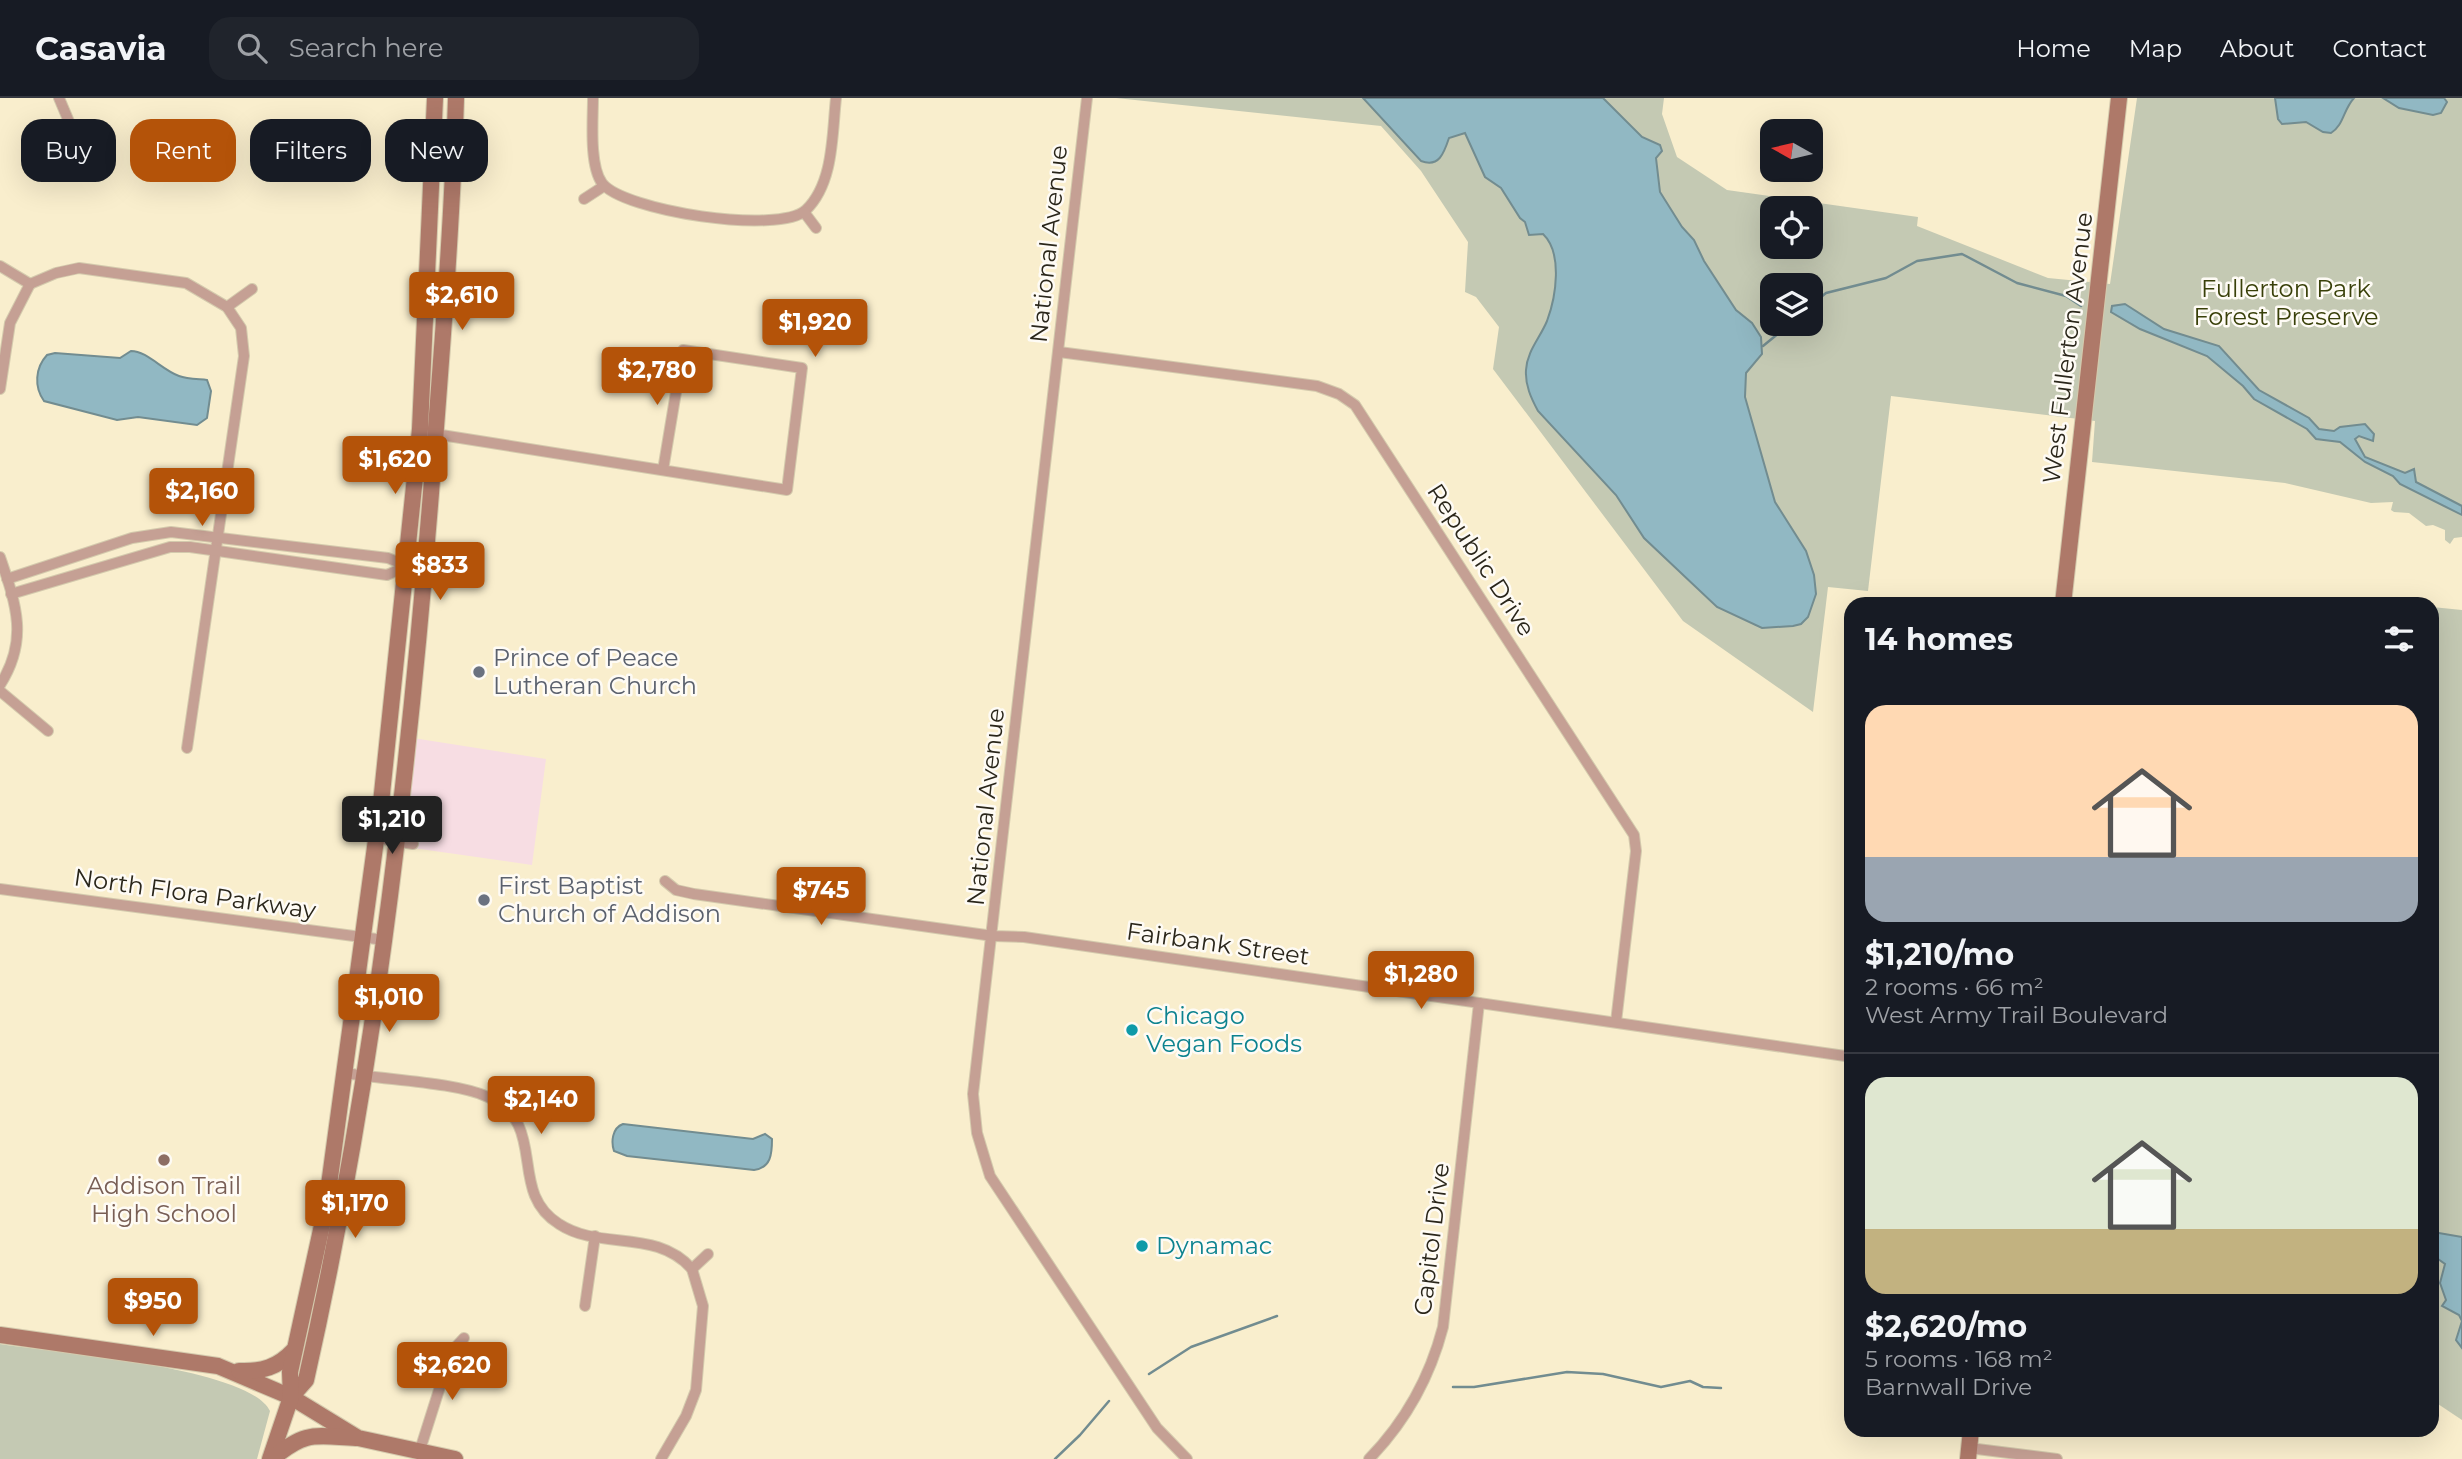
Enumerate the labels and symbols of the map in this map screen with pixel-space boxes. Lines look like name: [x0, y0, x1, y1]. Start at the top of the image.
north arrow: [1760, 119, 1824, 182]
street label: National Avenue: [1024, 144, 1073, 344]
street label: West Fullerton Avenue: [2036, 211, 2099, 485]
pin: $2,610: [405, 272, 519, 332]
park label: Fullerton Park Forest Preserve: [2193, 274, 2379, 331]
pin: $1,920: [758, 300, 872, 359]
pin: $2,780: [600, 348, 714, 407]
pin: $1,620: [338, 436, 452, 496]
pin: $2,160: [145, 468, 259, 528]
street label: Republic Drive: [1421, 478, 1542, 641]
pin: $833: [399, 542, 481, 602]
place label: Prince of Peace Lutheran Church: [493, 643, 697, 700]
marker: Prince of Peace Lutheran Church: [471, 664, 487, 680]
street label: National Avenue: [961, 707, 1010, 907]
pin: $1,210: [335, 796, 449, 856]
street label: North Flora Parkway: [72, 862, 318, 925]
pin: $745: [780, 868, 862, 927]
place label: First Baptist Church of Addison: [498, 871, 721, 928]
marker: First Baptist Church of Addison: [476, 892, 492, 908]
street label: Fairbank Street: [1125, 916, 1312, 971]
pin: $1,280: [1364, 951, 1478, 1011]
pin: $1,010: [332, 974, 446, 1034]
place label: Chicago Vegan Foods: [1146, 1001, 1302, 1058]
marker: Chicago Vegan Foods: [1124, 1022, 1140, 1038]
pin: $2,140: [484, 1076, 598, 1136]
marker: Addison Trail High School: [156, 1152, 172, 1168]
street label: Capitol Drive: [1408, 1161, 1455, 1317]
place label: Addison Trail High School: [87, 1171, 241, 1228]
pin: $1,170: [298, 1180, 412, 1240]
place label: Dynamac: [1156, 1231, 1272, 1260]
marker: Dynamac: [1134, 1238, 1150, 1254]
pin: $950: [112, 1278, 194, 1338]
pin: $2,620: [395, 1342, 509, 1402]

